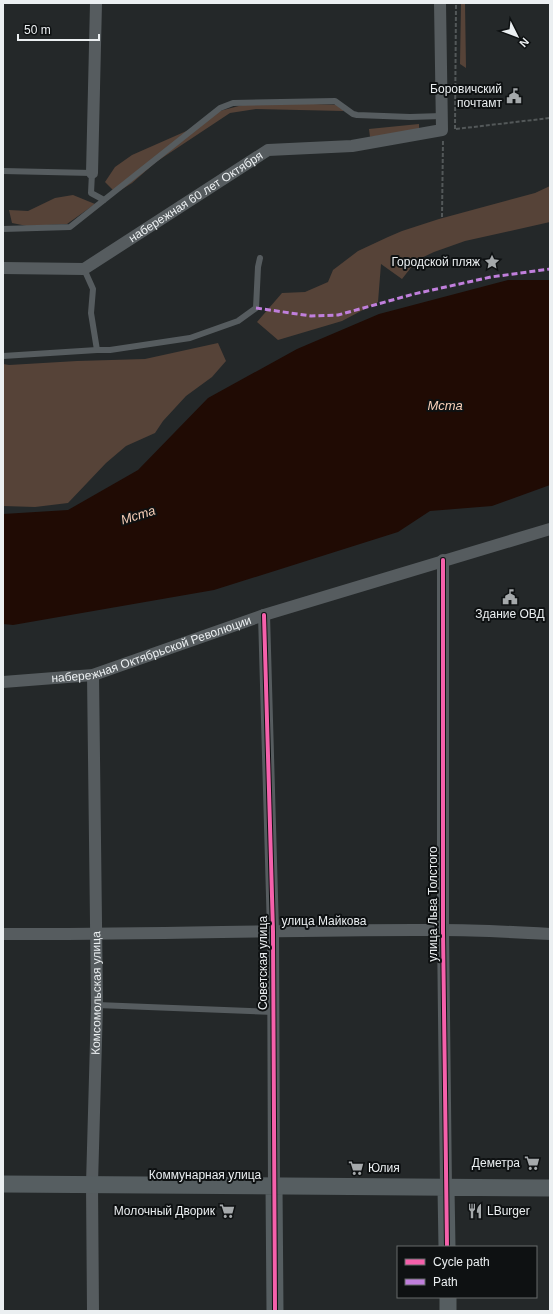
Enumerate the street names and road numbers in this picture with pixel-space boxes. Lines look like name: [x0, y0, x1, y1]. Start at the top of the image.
street label: набережная 60 лет Октября: [126, 148, 265, 245]
street label: набережная Октябрьской Революции: [51, 613, 253, 685]
street label: улица Льва Толстого: [426, 846, 440, 962]
street label: улица Майкова: [282, 914, 367, 928]
street label: Советская улица: [256, 916, 270, 1010]
street label: Комсомольская улица: [89, 931, 104, 1055]
street label: Коммунарная улица: [149, 1168, 262, 1182]

